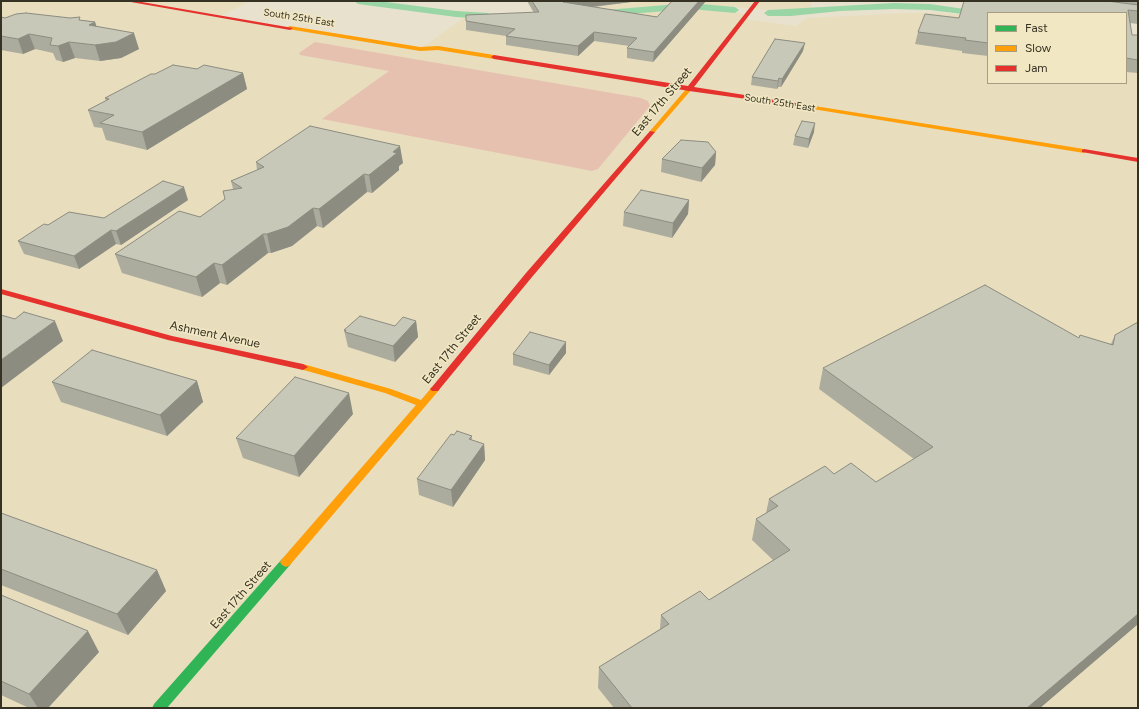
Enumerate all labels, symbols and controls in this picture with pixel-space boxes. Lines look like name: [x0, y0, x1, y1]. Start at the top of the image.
street label: South 25th East: [263, 6, 335, 30]
legend: [987, 12, 1127, 84]
text: Fast: [1025, 21, 1048, 35]
text: Slow: [1025, 41, 1051, 55]
text: Jam: [1025, 61, 1048, 75]
street label: East 17th Street: [629, 65, 695, 139]
street label: South 25th East: [744, 91, 816, 115]
street label: East 17th Street: [419, 311, 485, 387]
street label: Ashment Avenue: [169, 318, 261, 352]
street label: East 17th Street: [208, 558, 274, 632]

